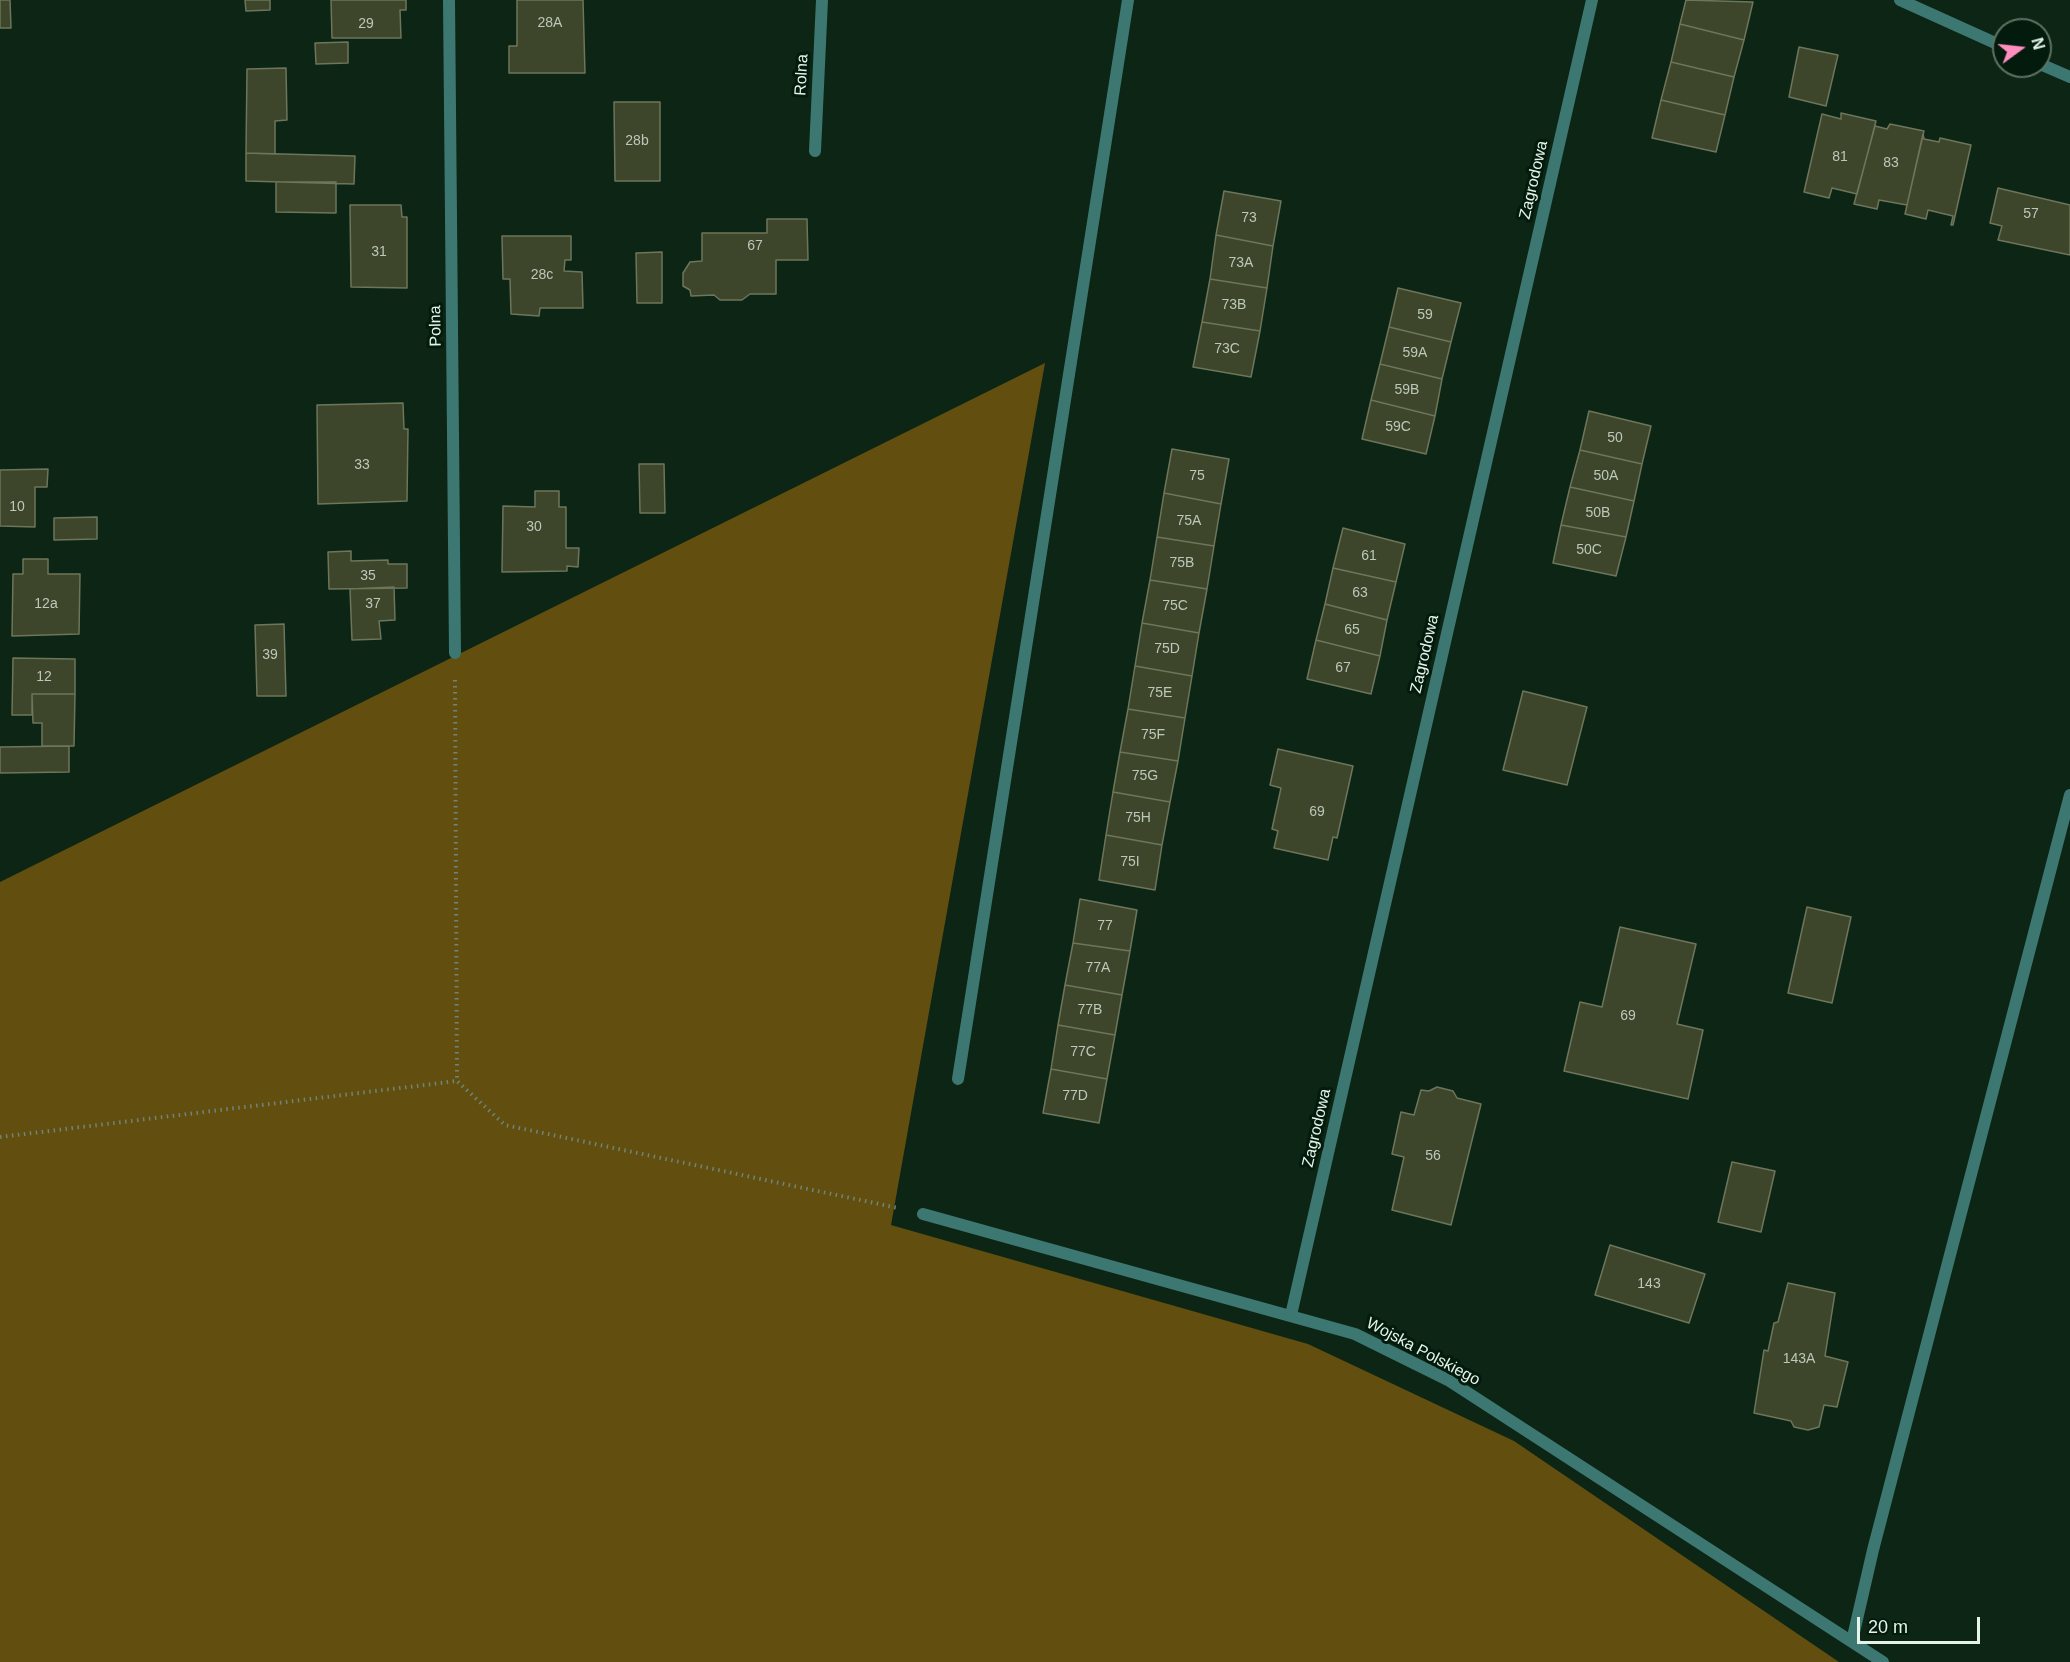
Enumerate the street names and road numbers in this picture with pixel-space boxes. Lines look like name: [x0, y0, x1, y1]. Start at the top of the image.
street label: Rolna: [791, 54, 813, 96]
street label: Zagrodowa: [1516, 139, 1552, 221]
street label: Polna: [426, 305, 446, 347]
street label: Zagrodowa: [1407, 613, 1443, 695]
street label: Zagrodowa: [1299, 1087, 1335, 1169]
street label: Wojska Polskiego: [1363, 1314, 1483, 1390]

